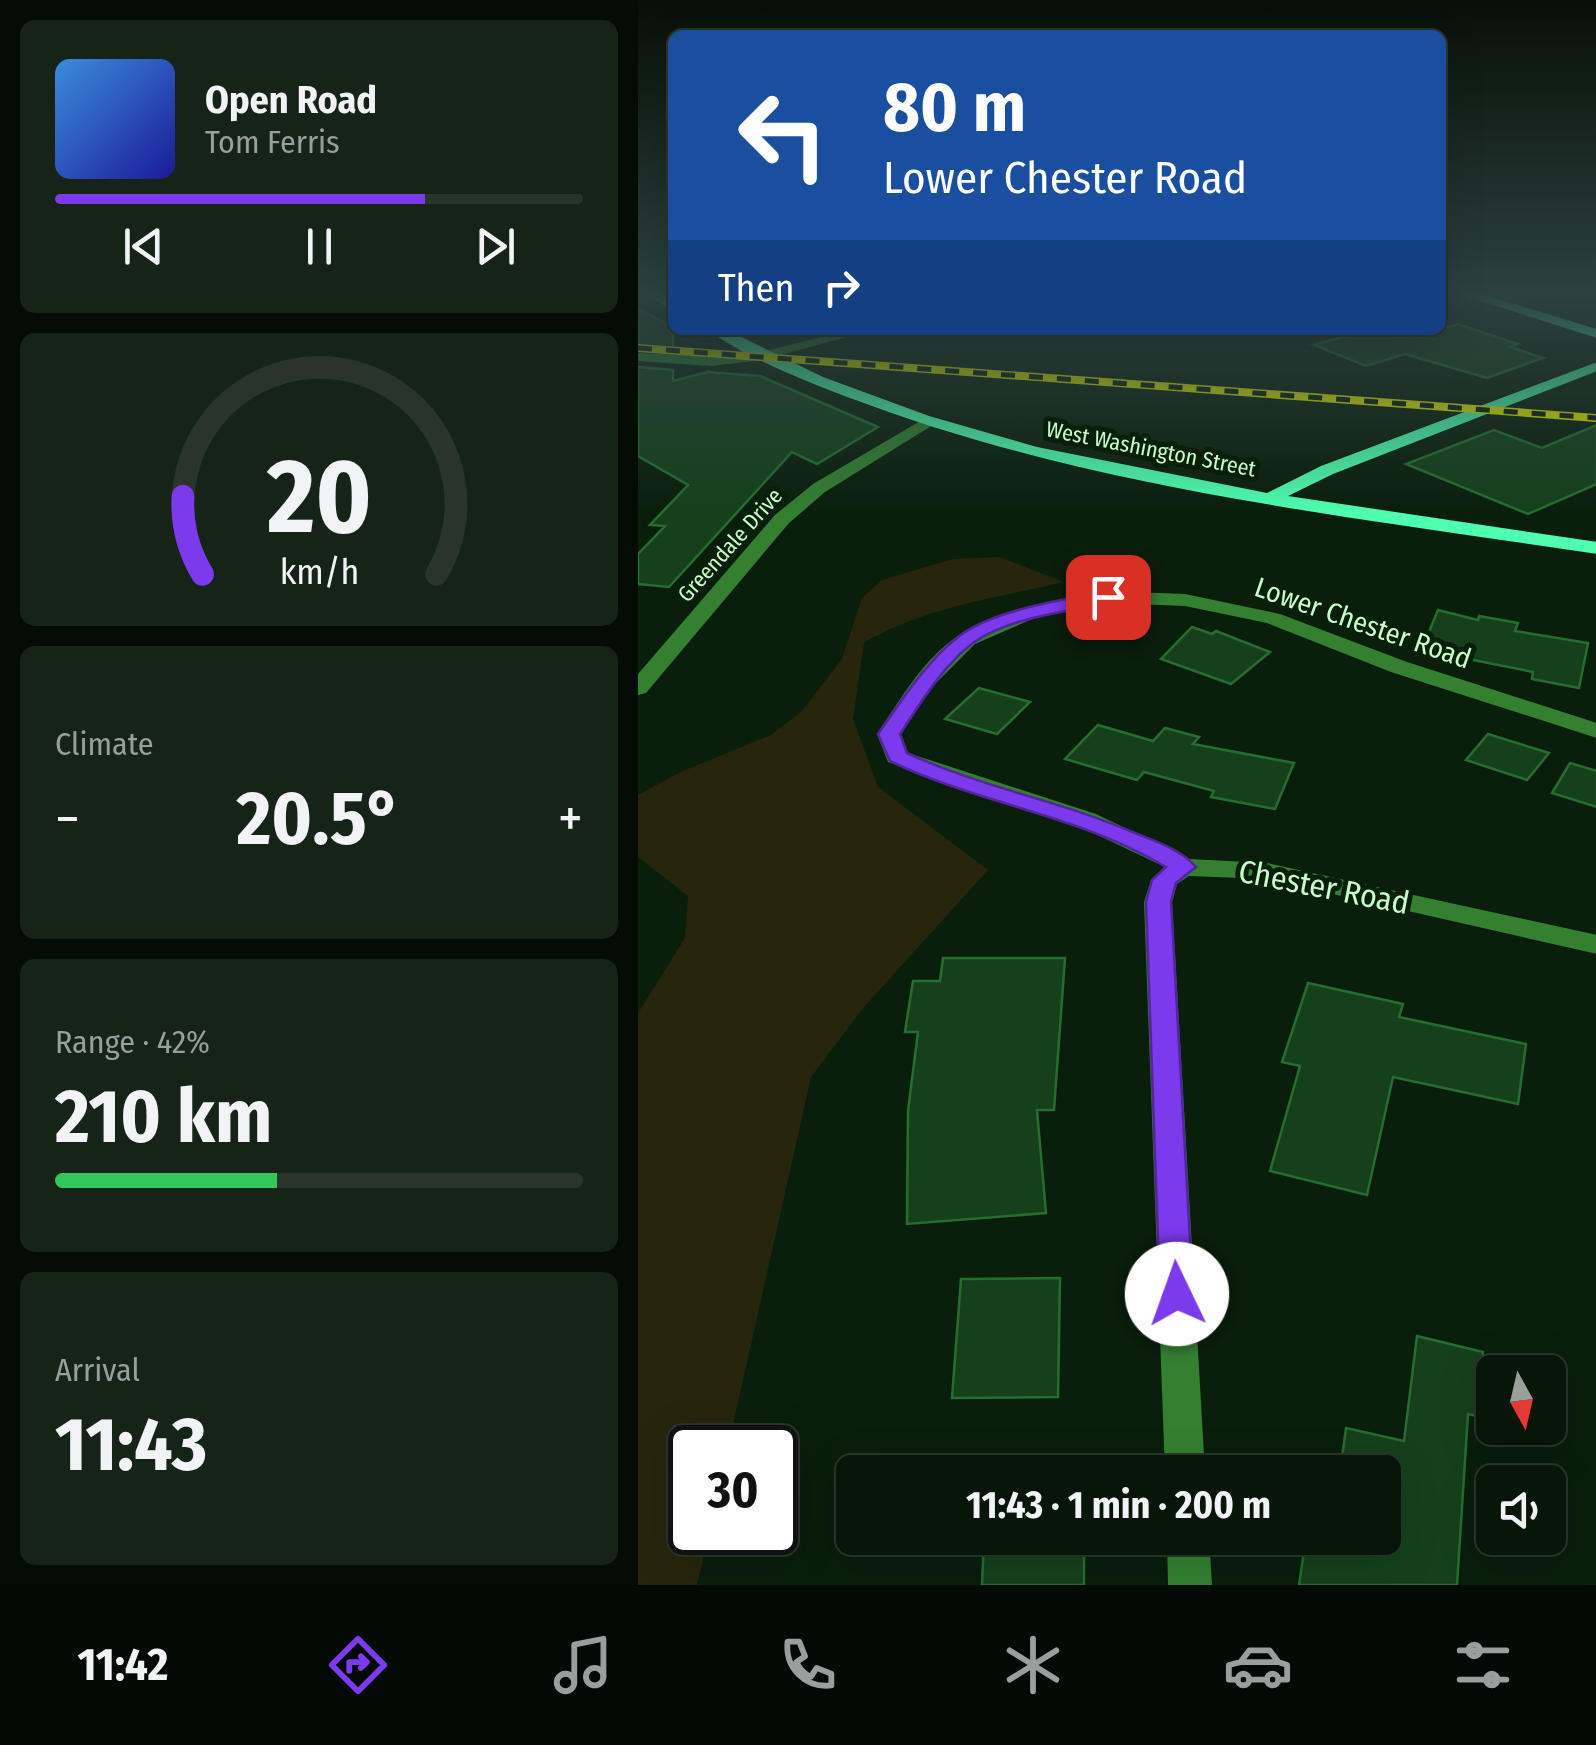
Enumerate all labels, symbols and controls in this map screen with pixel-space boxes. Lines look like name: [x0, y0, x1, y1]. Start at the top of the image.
text: 80 m: [883, 66, 1026, 150]
icon: left: [718, 70, 848, 200]
text: Open Road: [205, 77, 377, 123]
text: Tom Ferris: [205, 123, 340, 161]
text: Lower Chester Road: [883, 151, 1247, 205]
icon: previous: [116, 219, 171, 274]
icon: pause: [292, 219, 347, 274]
icon: next: [468, 219, 523, 274]
icon: right: [814, 260, 869, 315]
text: Then: [718, 265, 794, 311]
street label: West Washington Street: [1044, 415, 1259, 483]
text: 20: [266, 435, 371, 560]
street label: Greendale Drive: [672, 483, 788, 607]
text: km/h: [279, 551, 359, 593]
pin: [1066, 555, 1151, 640]
icon: arrive: [1081, 570, 1136, 625]
street label: Lower Chester Road: [1251, 571, 1475, 675]
text: Climate: [55, 725, 154, 763]
text: 20.5°: [237, 774, 401, 864]
text: −: [55, 786, 80, 852]
text: +: [558, 786, 583, 852]
street label: Chester Road: [1235, 852, 1413, 922]
text: Range · 42%: [55, 1023, 210, 1061]
text: 210 km: [55, 1072, 272, 1162]
position arrow: [1125, 1242, 1229, 1346]
text: Arrival: [55, 1351, 140, 1389]
north arrow: [1476, 1355, 1566, 1445]
map controls: [1476, 1355, 1566, 1555]
text: 11:43: [55, 1400, 207, 1490]
speed limit sign: 30: [668, 1425, 798, 1555]
button: sound: [1476, 1465, 1566, 1555]
text: 11:43 · 1 min · 200 m: [966, 1482, 1271, 1528]
icon: directions: [323, 1630, 393, 1700]
icon: music: [548, 1630, 618, 1700]
icon: phone: [773, 1630, 843, 1700]
icon: climate: [998, 1630, 1068, 1700]
icon: car: [1223, 1630, 1293, 1700]
icon: filters: [1448, 1630, 1518, 1700]
text: 11:42: [78, 1638, 168, 1692]

